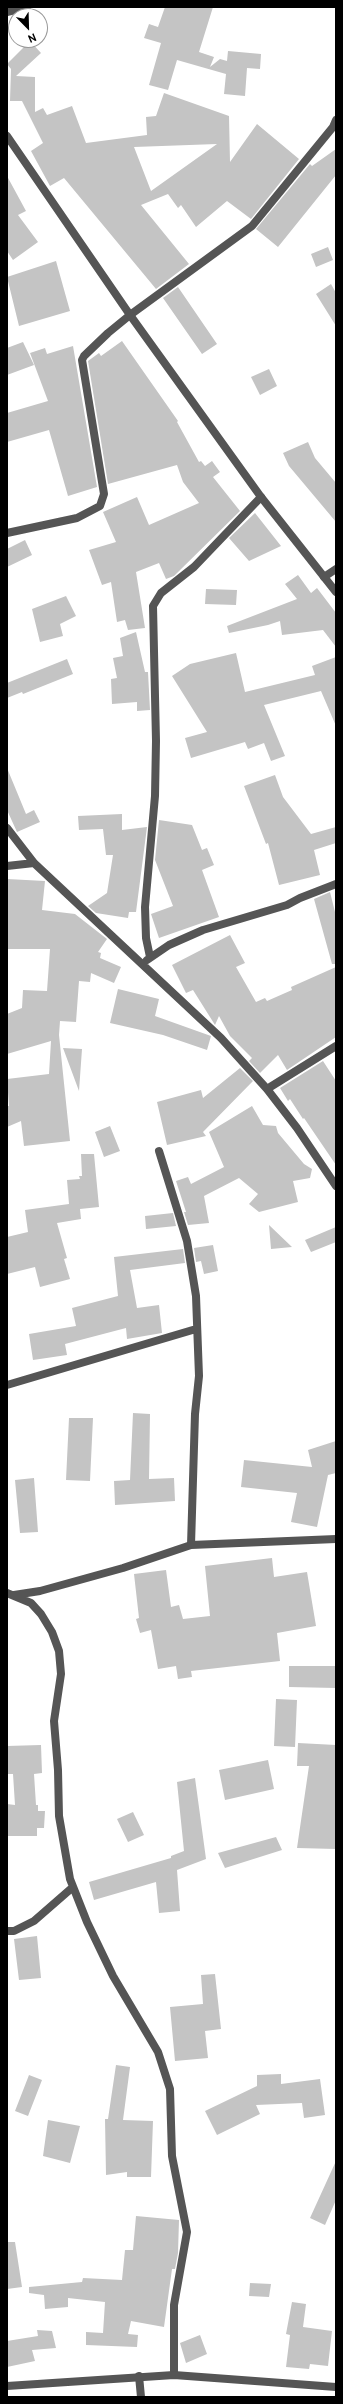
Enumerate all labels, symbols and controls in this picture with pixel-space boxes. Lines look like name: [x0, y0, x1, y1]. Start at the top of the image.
north arrow: [8, 8, 48, 48]
text: N: [26, 30, 39, 46]

